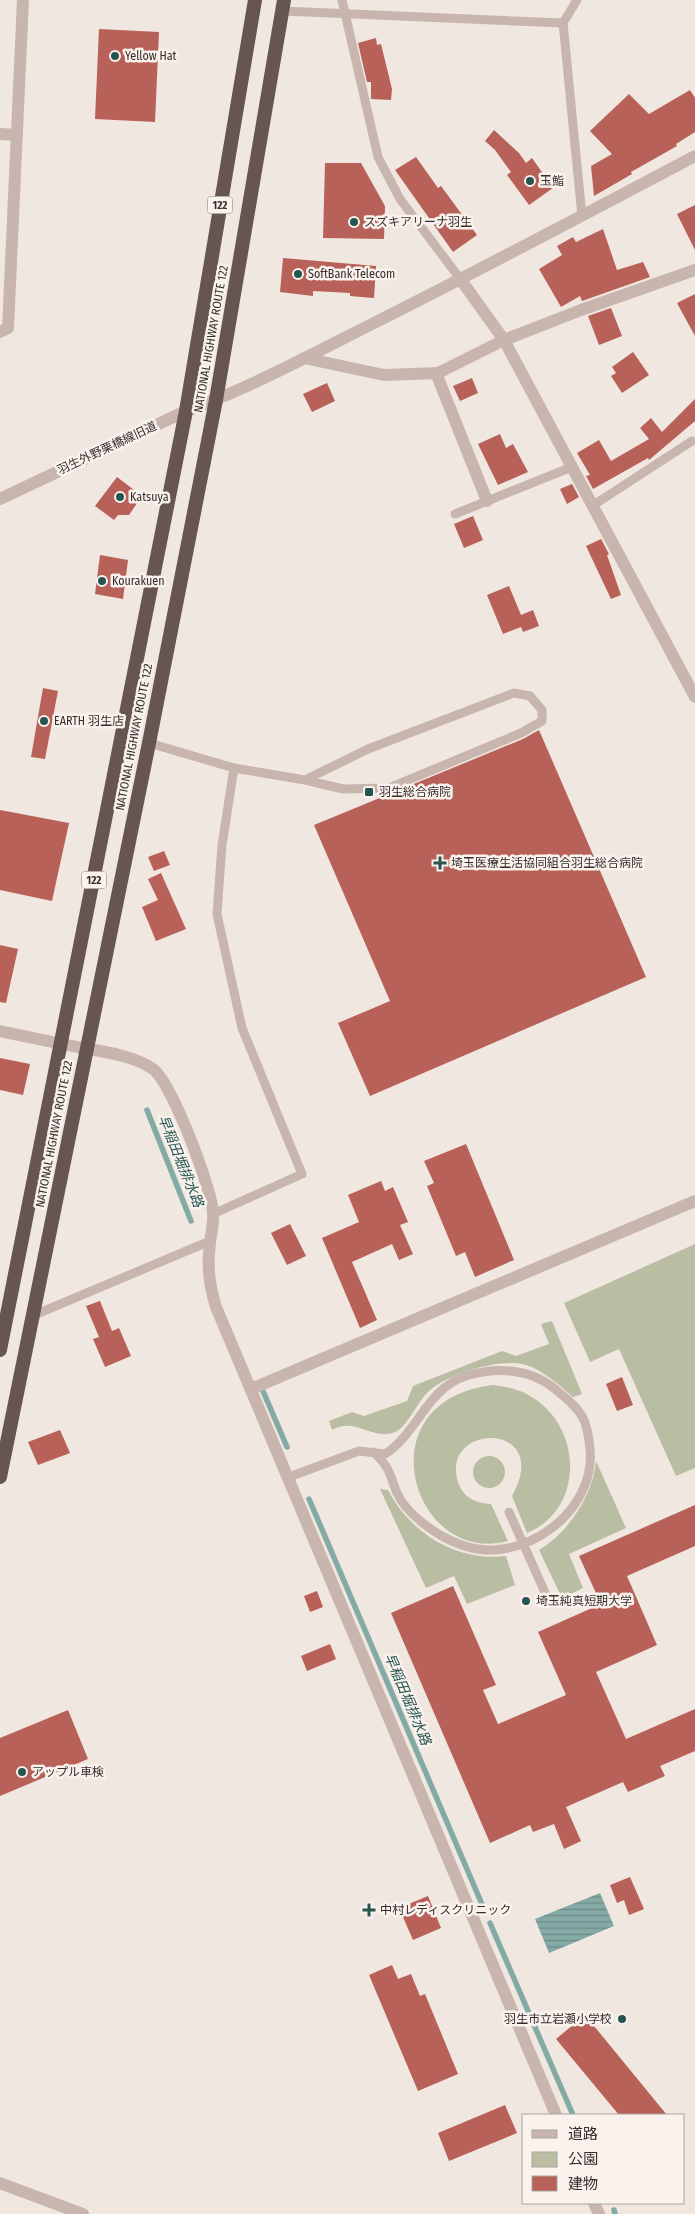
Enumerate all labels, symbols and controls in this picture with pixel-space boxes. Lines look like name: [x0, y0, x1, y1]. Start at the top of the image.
place label: Yellow Hat: [125, 49, 177, 63]
marker: Yellow Hat: [109, 50, 121, 62]
place label: 玉鮨: [540, 174, 564, 188]
marker: 玉鮨: [524, 175, 536, 187]
road number: 122: [208, 196, 232, 214]
place label: スズキアリーナ羽生: [364, 215, 472, 229]
marker: スズキアリーナ羽生: [348, 216, 360, 228]
street label: NATIONAL HIGHWAY ROUTE 122: [191, 264, 231, 414]
place label: SoftBank Telecom: [308, 267, 395, 281]
marker: SoftBank Telecom: [292, 268, 304, 280]
street label: 羽生外野栗橋線旧道: [55, 419, 159, 477]
place label: Katsuya: [130, 490, 169, 504]
marker: Katsuya: [114, 491, 126, 503]
place label: Kourakuen: [112, 574, 165, 588]
marker: Kourakuen: [96, 575, 108, 587]
street label: NATIONAL HIGHWAY ROUTE 122: [113, 662, 155, 812]
place label: EARTH 羽生店: [54, 714, 124, 728]
marker: EARTH 羽生店: [38, 715, 50, 727]
place label: 羽生総合病院: [379, 785, 451, 799]
marker: 羽生総合病院: [363, 786, 375, 798]
marker: 埼玉医療生活協同組合羽生総合病院: [433, 856, 447, 870]
place label: 埼玉医療生活協同組合羽生総合病院: [451, 856, 643, 870]
road number: 122: [82, 872, 106, 888]
street label: NATIONAL HIGHWAY ROUTE 122: [33, 1059, 75, 1209]
water label: 早稲田堀排水路: [154, 1113, 207, 1211]
place label: 埼玉純真短期大学: [536, 1594, 632, 1608]
marker: 埼玉純真短期大学: [520, 1595, 532, 1607]
water label: 早稲田堀排水路: [381, 1651, 435, 1749]
place label: アップル車検: [32, 1765, 104, 1779]
marker: アップル車検: [16, 1766, 28, 1778]
marker: 中村レディスクリニック: [362, 1903, 376, 1917]
place label: 中村レディスクリニック: [380, 1903, 511, 1917]
place label: 羽生市立岩瀬小学校: [504, 2012, 612, 2026]
marker: 羽生市立岩瀬小学校: [616, 2013, 628, 2025]
legend: [522, 2114, 685, 2204]
text: 道路: [568, 2125, 598, 2143]
text: 公園: [568, 2150, 598, 2168]
text: 建物: [568, 2175, 598, 2193]

